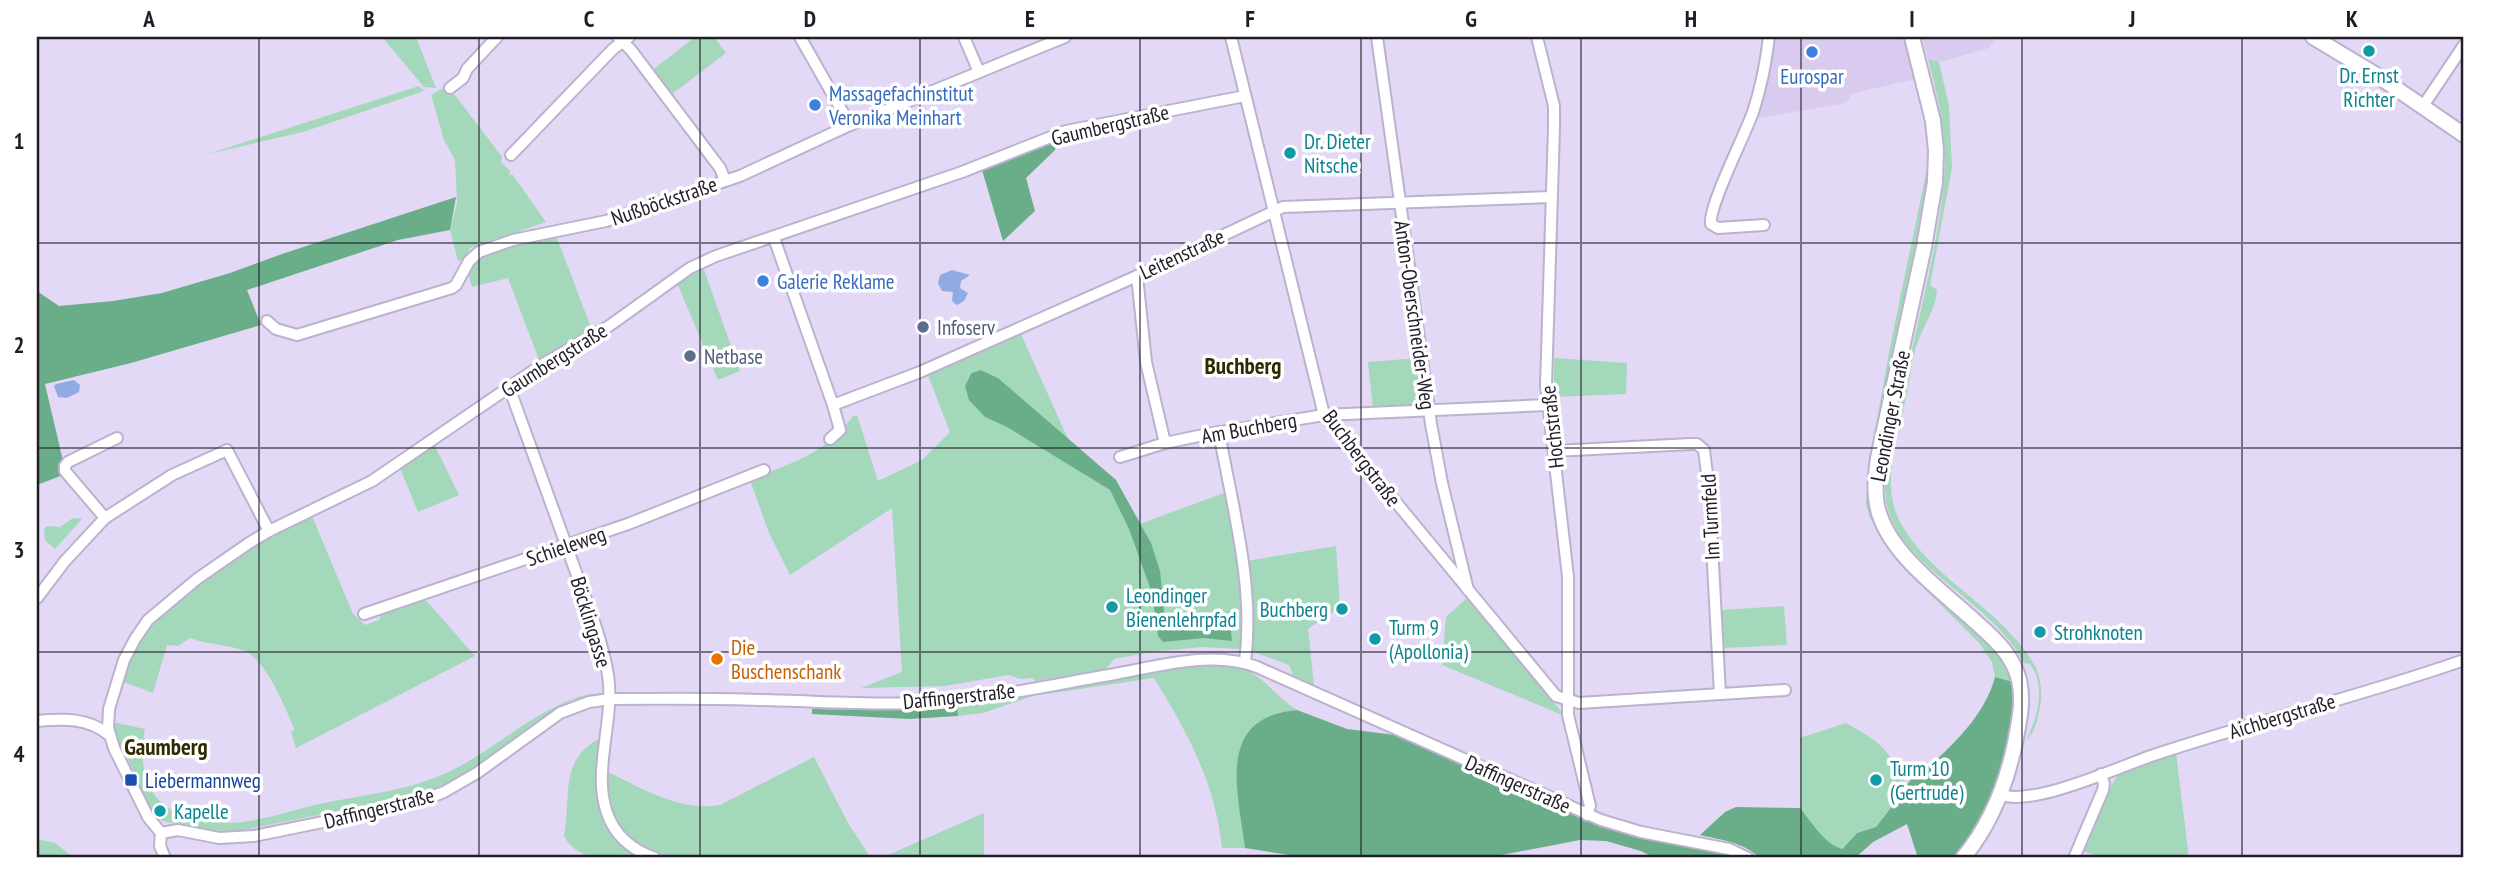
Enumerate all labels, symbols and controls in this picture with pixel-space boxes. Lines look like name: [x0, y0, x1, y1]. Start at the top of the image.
text: A: [142, 4, 155, 33]
text: B: [363, 4, 375, 33]
text: C: [584, 4, 595, 33]
text: D: [804, 4, 816, 33]
text: E: [1025, 4, 1035, 33]
text: F: [1245, 4, 1255, 33]
text: G: [1465, 4, 1477, 33]
text: H: [1685, 4, 1697, 33]
text: I: [1909, 4, 1915, 33]
text: J: [2128, 4, 2135, 33]
text: K: [2346, 4, 2358, 33]
marker: Dr. Ernst Richter: [2361, 43, 2377, 59]
marker: Eurospar: [1804, 44, 1820, 60]
place label: Dr. Ernst Richter: [2339, 62, 2399, 113]
place label: Eurospar: [1780, 63, 1844, 90]
place label: Massagefachinstitut Veronika Meinhart: [828, 80, 974, 131]
marker: Massagefachinstitut Veronika Meinhart: [807, 97, 823, 113]
street label: Gaumbergstraße: [1048, 98, 1172, 152]
text: 1: [14, 126, 25, 155]
place label: Dr. Dieter Nitsche: [1304, 128, 1371, 179]
marker: Dr. Dieter Nitsche: [1282, 145, 1298, 161]
street label: Nußböckstraße: [607, 170, 721, 232]
street label: Anton-Oberschneider-Weg: [1388, 219, 1442, 411]
street label: Leitenstraße: [1135, 223, 1229, 285]
place label: Galerie Reklame: [777, 268, 894, 295]
marker: Galerie Reklame: [755, 273, 771, 289]
place label: Infoserv: [937, 314, 996, 341]
street label: Gaumbergstraße: [496, 317, 612, 403]
marker: Infoserv: [915, 319, 931, 335]
text: 2: [14, 330, 25, 359]
place label: Netbase: [704, 343, 763, 370]
marker: Netbase: [682, 348, 698, 364]
street label: Leondinger Straße: [1864, 348, 1916, 484]
district label: Buchberg: [1205, 351, 1281, 380]
street label: Hochstraße: [1534, 384, 1570, 470]
street label: Buchbergstraße: [1317, 404, 1407, 512]
street label: Am Buchberg: [1199, 406, 1299, 450]
street label: Im Turmfeld: [1694, 473, 1726, 561]
street label: Schieleweg: [523, 520, 609, 572]
text: 3: [14, 535, 25, 564]
street label: Böcklingasse: [564, 573, 618, 671]
place label: Leondinger Bienenlehrpfad: [1126, 582, 1237, 633]
place label: Buchberg: [1260, 596, 1328, 623]
marker: Leondinger Bienenlehrpfad: [1104, 599, 1120, 615]
marker: Buchberg: [1334, 601, 1350, 617]
place label: Turm 9 (Apollonia): [1389, 614, 1468, 665]
place label: Strohknoten: [2054, 619, 2143, 646]
marker: Strohknoten: [2032, 624, 2048, 640]
marker: Turm 9 (Apollonia): [1367, 631, 1383, 647]
place label: Die Buschenschank: [731, 634, 841, 685]
marker: Die Buschenschank: [709, 651, 725, 667]
street label: Daffingerstraße: [902, 677, 1016, 715]
street label: Aichbergstraße: [2226, 687, 2338, 745]
district label: Gaumberg: [124, 732, 208, 761]
text: 4: [14, 739, 25, 768]
street label: Daffingerstraße: [1461, 749, 1575, 819]
place label: Turm 10 (Gertrude): [1890, 755, 1964, 806]
place label: Liebermannweg: [145, 767, 261, 794]
marker: Liebermannweg: [123, 772, 139, 788]
marker: Turm 10 (Gertrude): [1868, 772, 1884, 788]
street label: Daffingerstraße: [321, 781, 437, 835]
place label: Kapelle: [174, 798, 229, 825]
marker: Kapelle: [152, 803, 168, 819]

